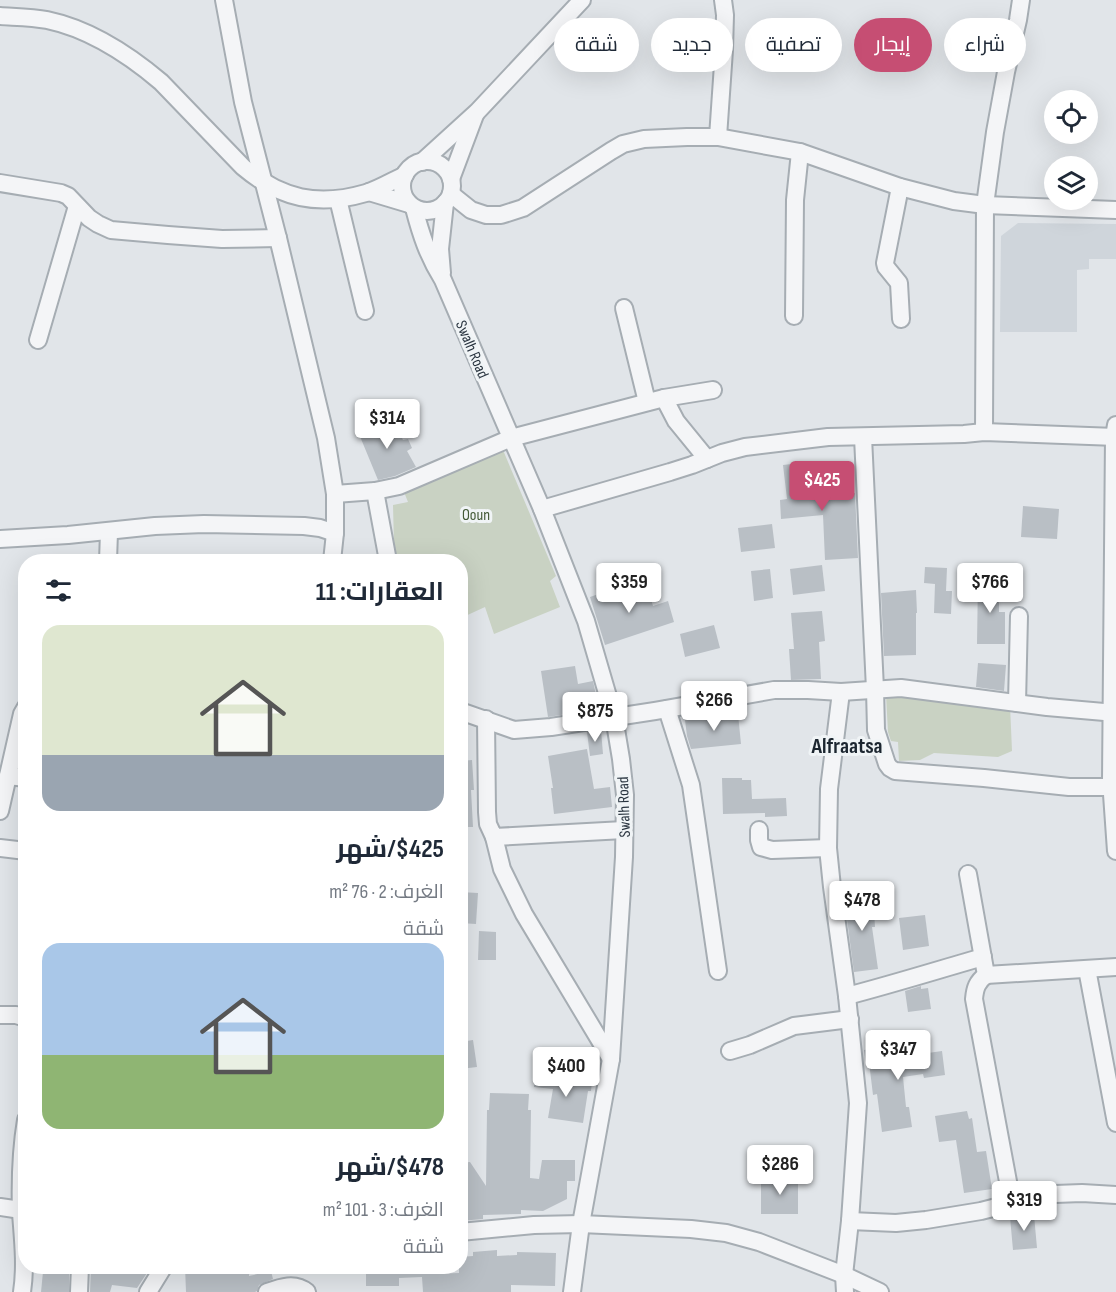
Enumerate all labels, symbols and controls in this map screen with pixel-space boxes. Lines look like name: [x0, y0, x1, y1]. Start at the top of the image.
chip: شقة: [554, 18, 639, 72]
chip: جديد: [651, 18, 733, 72]
chip: تصفية: [745, 18, 842, 72]
chip: إيجار: [854, 18, 932, 72]
chip: شراء: [944, 18, 1026, 72]
map controls: [1044, 90, 1098, 210]
button: locate: [1044, 90, 1098, 144]
button: layers: [1044, 156, 1098, 210]
street label: Swalh Road: [451, 318, 492, 381]
pin: $314: [351, 399, 423, 450]
text: $314: [369, 406, 405, 430]
pin: $425: [786, 461, 858, 512]
text: $425: [803, 468, 841, 492]
park label: Ooun: [462, 506, 490, 525]
pin: $359: [593, 563, 665, 614]
pin: $766: [954, 563, 1026, 614]
text: $359: [610, 570, 648, 594]
text: $766: [971, 570, 1009, 594]
icon: filters: [42, 574, 75, 607]
text: العقارات: 11: [316, 577, 444, 608]
icon: home: [189, 664, 297, 772]
pin: $266: [678, 681, 750, 732]
text: $266: [695, 688, 733, 712]
pin: $875: [559, 692, 631, 743]
text: $875: [576, 699, 614, 723]
district label: Alfraatsa: [810, 733, 883, 760]
street label: Swalh Road: [614, 776, 635, 838]
text: $425/شهر: [336, 834, 444, 865]
text: الغرف: 2 · 76 m²: [329, 880, 444, 904]
pin: $478: [826, 881, 898, 932]
text: $478: [843, 888, 881, 912]
text: شقة: [403, 917, 444, 941]
icon: home: [189, 982, 297, 1090]
pin: $347: [862, 1030, 934, 1081]
text: $347: [880, 1037, 917, 1061]
pin: $400: [530, 1047, 602, 1098]
text: $400: [547, 1054, 585, 1078]
pin: $286: [744, 1145, 816, 1196]
text: $478/شهر: [336, 1152, 444, 1183]
text: $286: [761, 1152, 799, 1176]
pin: $319: [988, 1181, 1060, 1232]
text: $319: [1006, 1188, 1042, 1212]
text: الغرف: 3 · 101 m²: [323, 1198, 444, 1222]
text: شقة: [403, 1235, 444, 1259]

